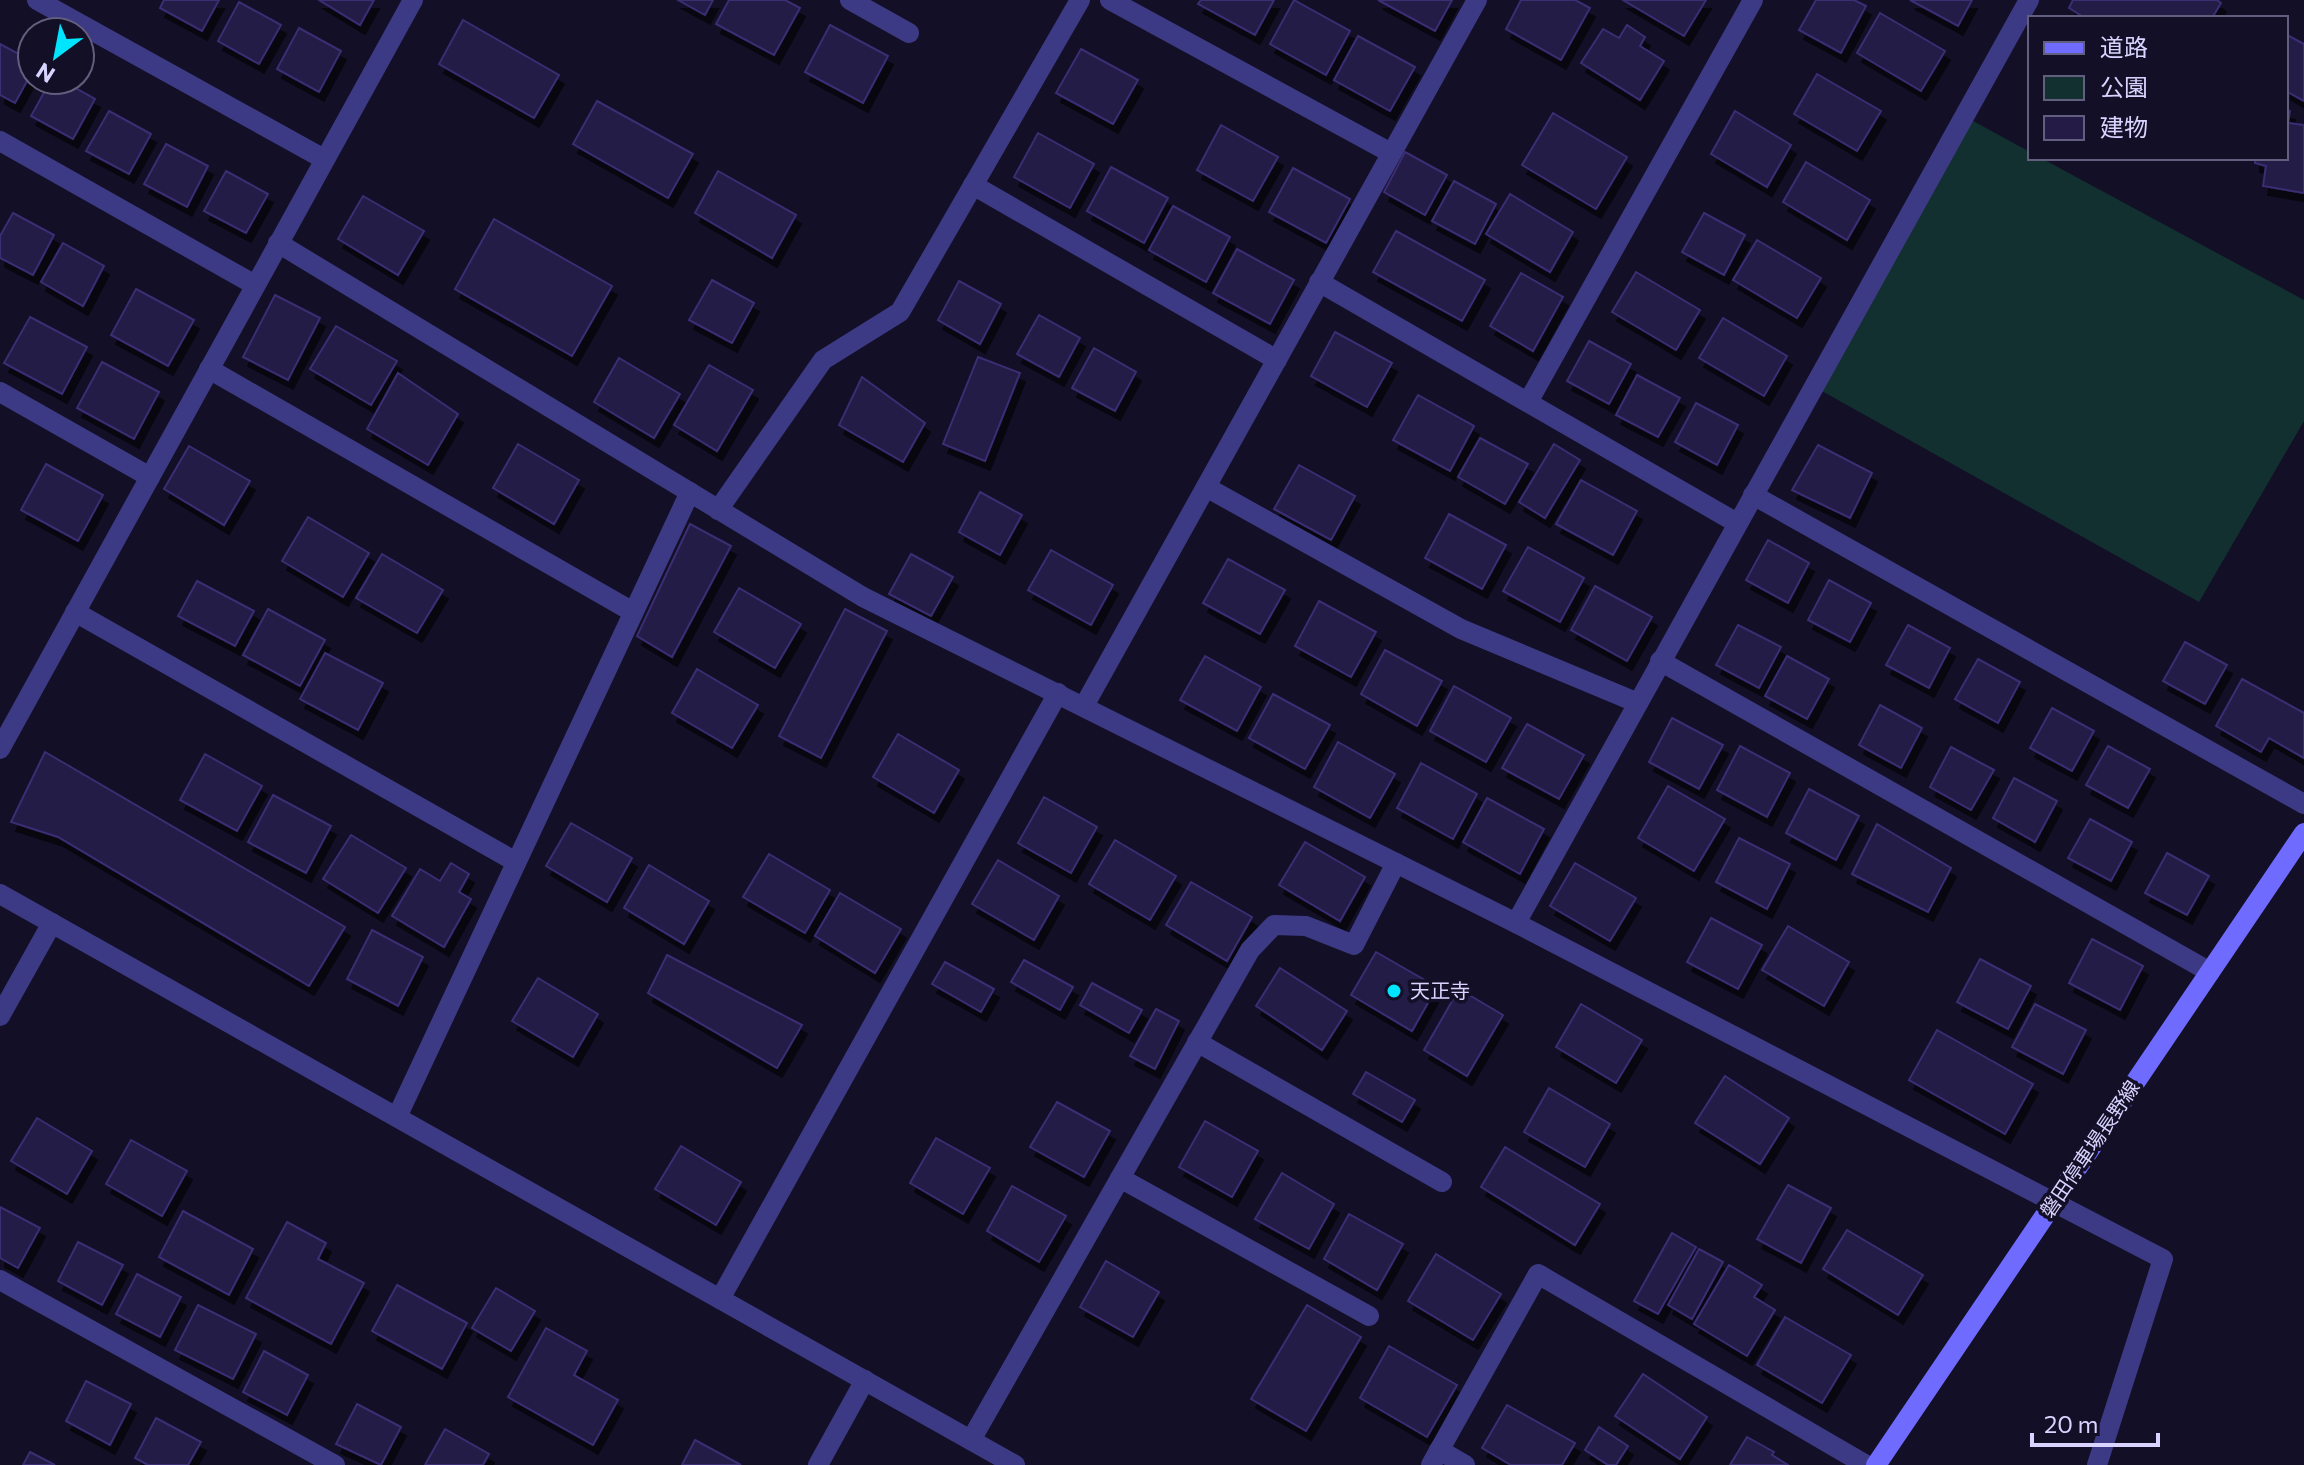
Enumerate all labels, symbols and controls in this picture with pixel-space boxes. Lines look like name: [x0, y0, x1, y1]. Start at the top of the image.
north arrow: [16, 16, 96, 96]
legend: [2028, 16, 2288, 160]
text: 道路: [2100, 32, 2148, 61]
text: N: [31, 58, 59, 89]
text: 公園: [2100, 72, 2148, 101]
text: 建物: [2100, 112, 2148, 141]
place label: 天正寺: [1410, 978, 1470, 1002]
marker: 天正寺: [1385, 982, 1403, 1000]
street label: 磐田停車場長野線: [2034, 1075, 2144, 1221]
scale bar: [2032, 1397, 2158, 1447]
text: 20 m: [2044, 1409, 2098, 1438]

